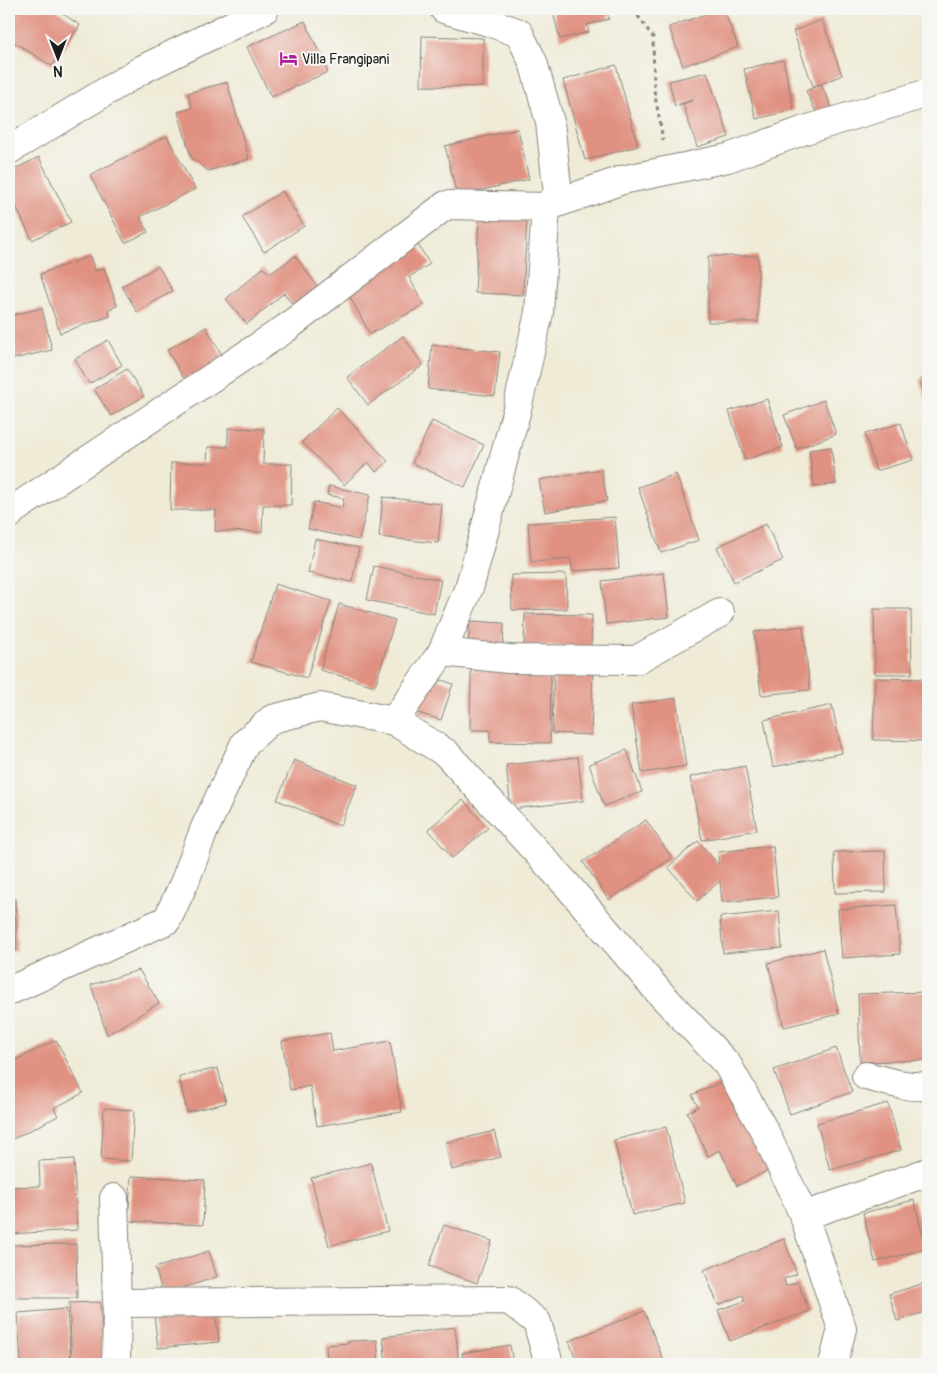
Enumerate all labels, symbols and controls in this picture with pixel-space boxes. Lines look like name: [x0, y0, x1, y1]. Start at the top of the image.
north arrow: [32, 32, 82, 82]
hotel icon: Villa Frangipani: [278, 49, 298, 69]
place label: Villa Frangipani: [302, 51, 390, 68]
text: N: [53, 62, 63, 79]

